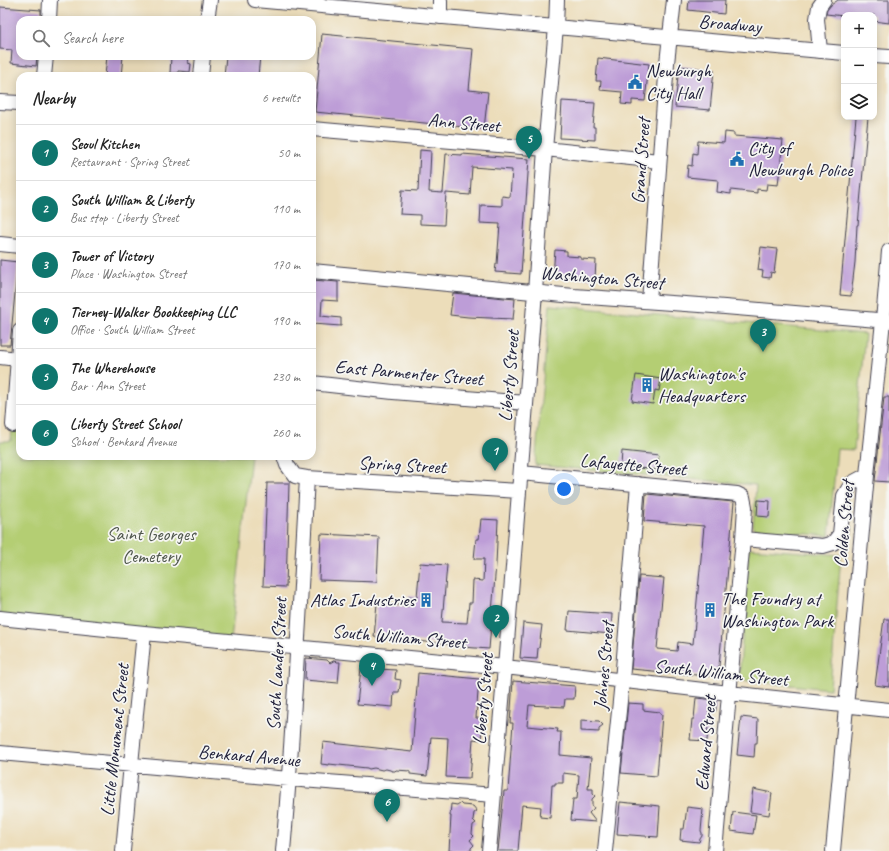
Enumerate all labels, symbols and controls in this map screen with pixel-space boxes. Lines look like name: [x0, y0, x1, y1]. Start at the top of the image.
street label: Broadway: [698, 9, 764, 39]
map controls: [841, 12, 877, 120]
button: +: [841, 12, 877, 48]
search box: [16, 16, 316, 60]
icon: search: [30, 27, 52, 49]
text: Search here: [62, 29, 123, 48]
button: −: [841, 48, 877, 84]
place label: Newburgh City Hall: [646, 59, 712, 105]
public building icon: Newburgh City Hall: [627, 74, 643, 90]
button: layers: [841, 84, 877, 120]
text: Nearby: [32, 88, 75, 109]
text: 6 results: [262, 90, 300, 106]
street label: Ann Street: [427, 108, 503, 138]
street label: Grand Street: [626, 115, 656, 205]
pin: 5: [516, 126, 542, 159]
text: Seoul Kitchen: [70, 135, 140, 154]
place label: City of Newburgh Police: [748, 136, 854, 182]
text: 1: [42, 145, 48, 161]
text: 50 m: [278, 145, 300, 161]
public building icon: City of Newburgh Police: [729, 151, 745, 167]
text: Restaurant · Spring Street: [70, 154, 189, 170]
text: South William & Liberty: [70, 191, 194, 210]
text: 2: [42, 201, 48, 217]
text: 110 m: [272, 201, 300, 217]
text: Bus stop · Liberty Street: [70, 210, 179, 226]
text: Tower of Victory: [70, 247, 153, 266]
text: 3: [42, 257, 48, 273]
text: 170 m: [272, 257, 300, 273]
street label: Washington Street: [539, 261, 667, 296]
text: Place · Washington Street: [70, 266, 186, 282]
text: Tierney-Walker Bookkeeping LLC: [70, 303, 236, 322]
text: 4: [42, 313, 48, 329]
text: 190 m: [272, 313, 300, 329]
pin: 3: [750, 319, 776, 352]
text: Office · South William Street: [70, 322, 194, 338]
street label: Liberty Street: [493, 328, 525, 423]
street label: East Parmenter Street: [334, 355, 486, 392]
text: The Wherehouse: [70, 359, 154, 378]
place label: Washington's Headquarters: [658, 362, 747, 408]
text: 5: [42, 369, 48, 385]
text: 230 m: [272, 369, 300, 385]
building icon: Washington's Headquarters: [639, 377, 655, 393]
text: Bar · Ann Street: [70, 378, 145, 394]
text: Liberty Street School: [70, 415, 180, 434]
text: 6: [42, 425, 48, 441]
text: 260 m: [272, 425, 300, 441]
text: School · Benkard Avenue: [70, 434, 176, 450]
pin: 1: [482, 438, 508, 471]
street label: Lafayette Street: [579, 448, 689, 482]
street label: Spring Street: [358, 451, 448, 479]
street label: Colden Street: [828, 477, 860, 568]
your location: [554, 479, 574, 499]
park label: Saint Georges Cemetery: [107, 522, 197, 568]
place label: The Foundry at Washington Park: [721, 587, 834, 633]
place label: Atlas Industries: [310, 588, 417, 612]
building icon: Atlas Industries: [418, 592, 434, 608]
street label: South Lander Street: [262, 595, 293, 731]
building icon: The Foundry at Washington Park: [702, 602, 718, 618]
pin: 2: [483, 605, 509, 638]
street label: Johnes Street: [588, 618, 620, 712]
street label: South William Street: [331, 619, 469, 655]
street label: Liberty Street: [467, 651, 499, 746]
pin: 4: [359, 653, 385, 686]
street label: South William Street: [653, 654, 791, 692]
street label: Little Monument Street: [95, 661, 135, 817]
street label: Edward Street: [690, 693, 722, 792]
street label: Benkard Avenue: [197, 740, 303, 773]
pin: 6: [374, 789, 400, 822]

